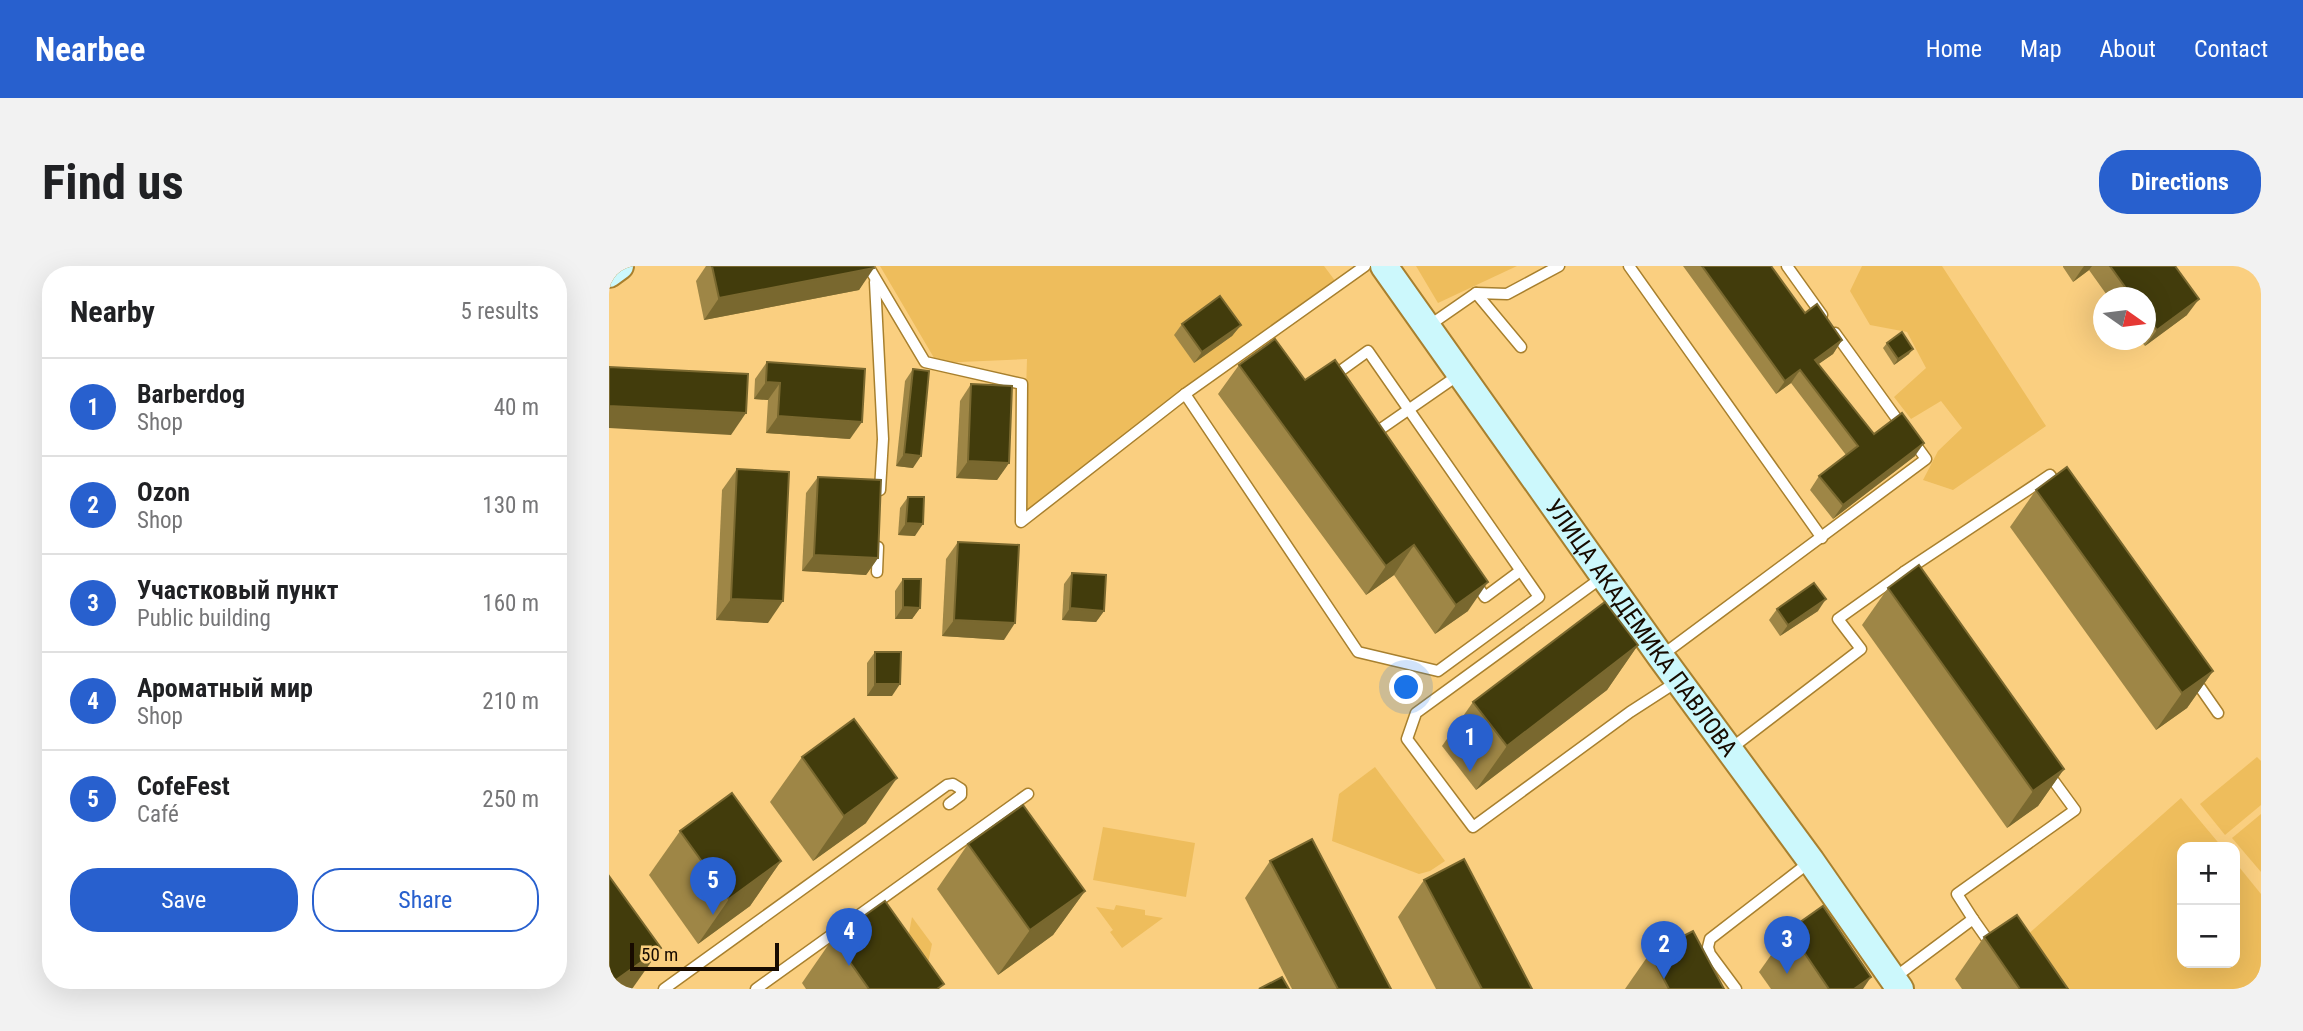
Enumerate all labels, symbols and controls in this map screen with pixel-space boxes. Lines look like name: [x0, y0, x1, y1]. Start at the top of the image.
text: Nearbee: [35, 30, 145, 69]
text: Home: [1926, 35, 1982, 63]
text: Map: [2020, 35, 2062, 63]
text: About: [2100, 35, 2156, 63]
text: Contact: [2194, 35, 2268, 63]
button: Directions: [2099, 150, 2261, 214]
text: Find us: [42, 154, 184, 211]
north arrow: [2093, 287, 2156, 350]
text: Nearby: [70, 294, 155, 329]
text: 5 results: [461, 298, 539, 325]
text: Barberdog: [137, 379, 245, 409]
text: 1: [87, 394, 99, 421]
text: 40 m: [494, 394, 539, 421]
text: Shop: [137, 409, 183, 436]
text: Ozon: [137, 477, 190, 507]
text: 2: [87, 492, 99, 519]
text: 130 m: [482, 492, 539, 519]
street label: УЛИЦА АКАДЕМИКА ПАВЛОВА: [1540, 494, 1743, 762]
text: Shop: [137, 507, 183, 534]
text: Участковый пункт: [137, 575, 339, 605]
text: 3: [87, 590, 99, 617]
text: 160 m: [482, 590, 539, 617]
text: Public building: [137, 605, 271, 632]
your location: [1389, 670, 1423, 704]
text: Ароматный мир: [137, 673, 313, 703]
text: 4: [87, 688, 99, 715]
text: 210 m: [482, 688, 539, 715]
text: Shop: [137, 703, 183, 730]
pin: 1: [1447, 714, 1493, 772]
text: CofeFest: [137, 771, 230, 801]
text: 5: [87, 786, 99, 813]
text: 250 m: [482, 786, 539, 813]
text: Café: [137, 801, 179, 828]
map controls: [2177, 842, 2240, 968]
button: +: [2177, 842, 2240, 905]
pin: 5: [690, 857, 736, 915]
button: Save: [70, 868, 298, 932]
button: Share: [312, 868, 539, 932]
button: −: [2177, 905, 2240, 968]
pin: 4: [826, 908, 872, 966]
pin: 3: [1764, 916, 1810, 974]
pin: 2: [1641, 921, 1687, 979]
scale bar: [630, 940, 779, 972]
text: 50 m: [641, 943, 678, 966]

